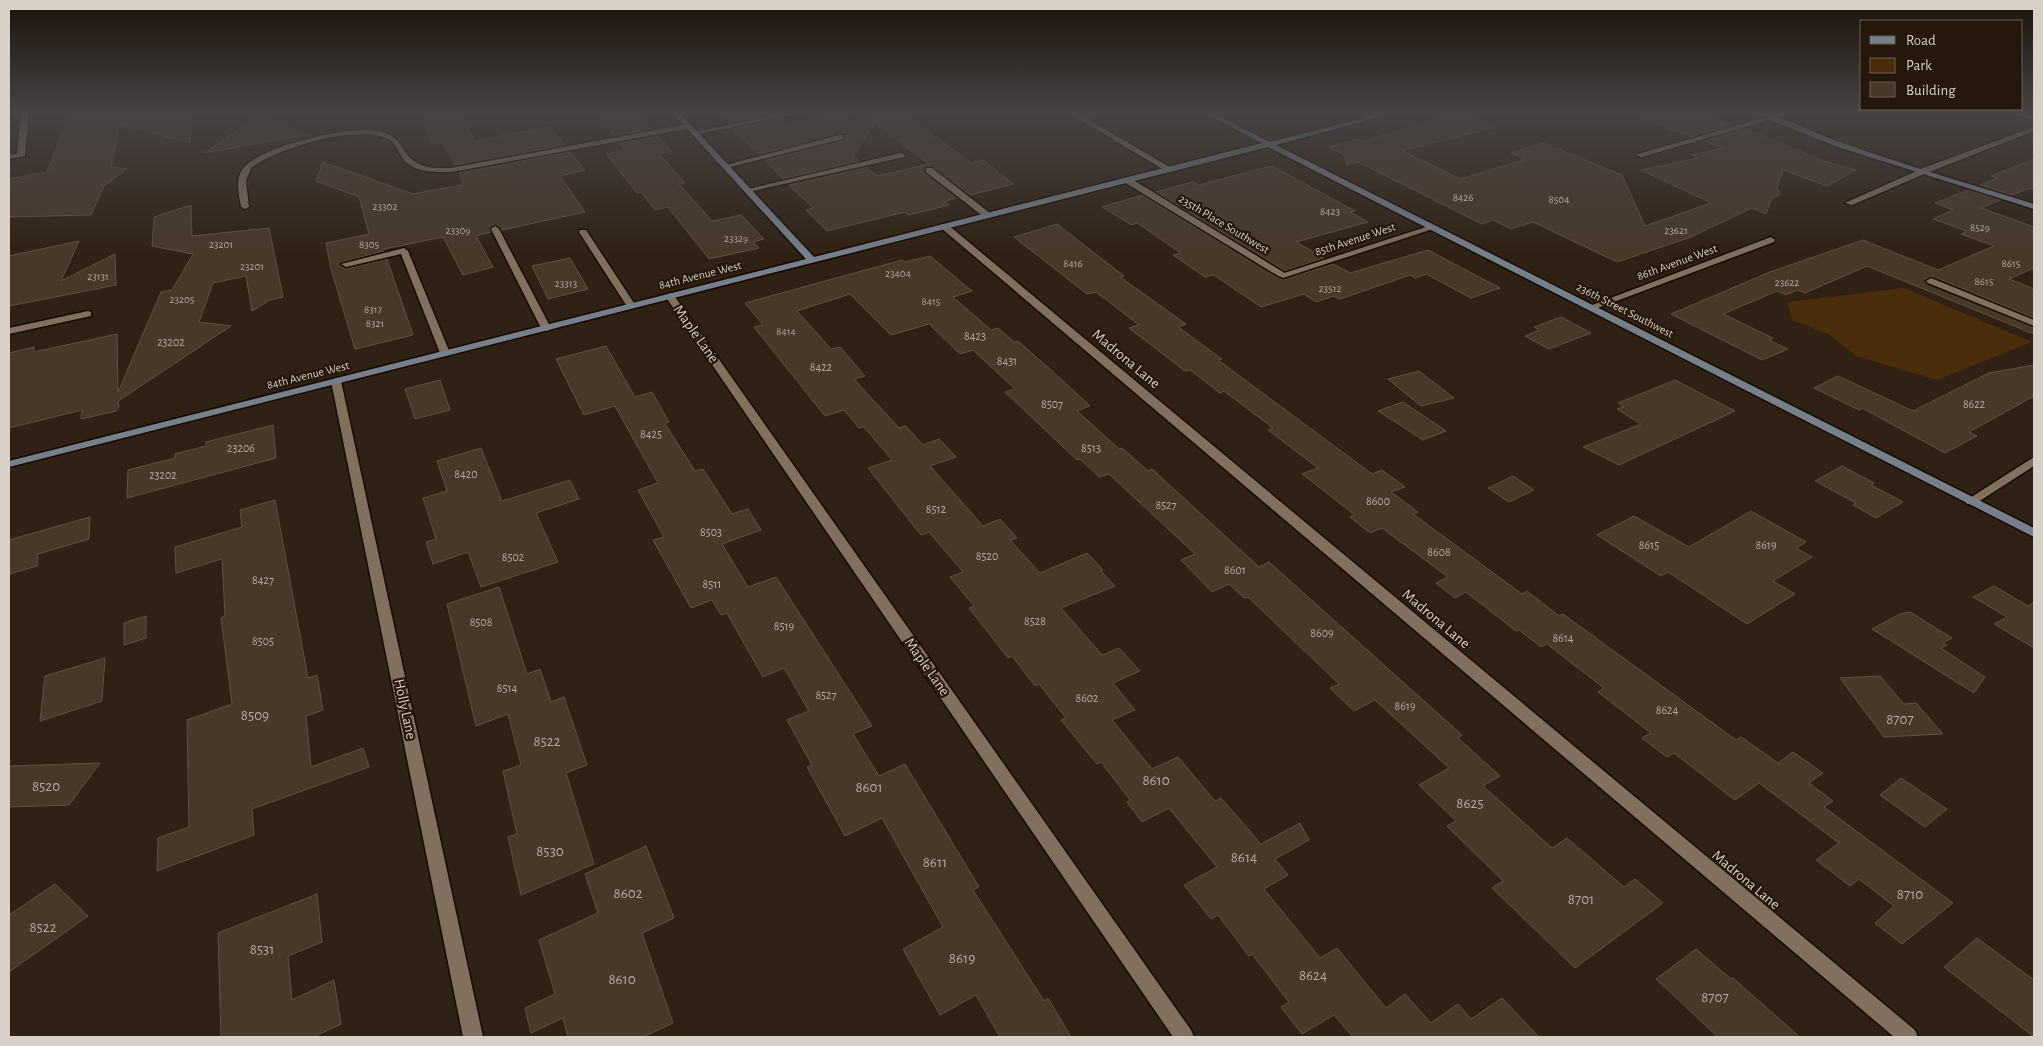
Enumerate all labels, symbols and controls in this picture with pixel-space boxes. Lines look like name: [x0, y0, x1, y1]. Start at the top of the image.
legend: [1860, 20, 2023, 110]
text: Road: [1906, 33, 1936, 48]
text: Park: [1906, 58, 1932, 73]
text: Building: [1906, 83, 1956, 98]
street label: 235th Place Southwest: [1177, 192, 1272, 256]
house number: 8426: [1453, 192, 1473, 203]
house number: 8504: [1549, 194, 1569, 205]
house number: 23302: [373, 201, 397, 212]
house number: 8423: [1320, 206, 1340, 217]
street label: 85th Avenue West: [1313, 220, 1397, 258]
house number: 8529: [1970, 222, 1990, 233]
house number: 23309: [445, 225, 471, 236]
house number: 23621: [1664, 225, 1688, 236]
house number: 23329: [724, 233, 748, 244]
house number: 23201: [209, 239, 233, 250]
house number: 8305: [359, 239, 379, 250]
street label: 86th Avenue West: [1635, 242, 1719, 282]
house number: 8416: [1063, 258, 1083, 269]
house number: 8615: [2002, 258, 2021, 269]
street label: 84th Avenue West: [658, 259, 743, 291]
house number: 23201: [240, 261, 264, 272]
house number: 23404: [885, 268, 911, 279]
house number: 23131: [87, 271, 109, 282]
house number: 8615: [1975, 276, 1994, 287]
house number: 23622: [1775, 277, 1799, 288]
house number: 23313: [555, 278, 578, 289]
street label: 236th Street Southwest: [1574, 280, 1676, 340]
house number: 23512: [1319, 283, 1341, 294]
house number: 23205: [170, 294, 195, 305]
house number: 8415: [922, 296, 941, 307]
street label: Maple Lane: [671, 302, 721, 366]
house number: 8317: [364, 304, 382, 315]
house number: 8321: [366, 318, 384, 329]
house number: 8414: [776, 326, 796, 337]
street label: Madrona Lane: [1089, 326, 1163, 392]
house number: 8423: [964, 330, 986, 342]
house number: 23202: [157, 336, 185, 348]
house number: 8431: [997, 355, 1017, 367]
street label: 84th Avenue West: [266, 359, 351, 391]
house number: 8422: [810, 361, 833, 373]
house number: 8507: [1041, 398, 1063, 410]
house number: 8622: [1963, 398, 1986, 410]
house number: 8425: [640, 428, 662, 440]
house number: 23206: [227, 442, 255, 454]
house number: 8513: [1081, 442, 1101, 454]
house number: 8420: [454, 468, 478, 480]
house number: 23202: [149, 469, 177, 481]
house number: 8600: [1366, 495, 1390, 507]
house number: 8527: [1155, 499, 1177, 511]
house number: 8512: [926, 503, 947, 515]
house number: 8503: [700, 526, 722, 538]
house number: 8615: [1639, 539, 1659, 551]
house number: 8619: [1755, 539, 1777, 551]
house number: 8608: [1427, 546, 1451, 558]
house number: 8520: [976, 550, 998, 562]
house number: 8502: [502, 551, 525, 563]
house number: 8601: [1224, 564, 1246, 576]
house number: 8427: [252, 574, 274, 586]
house number: 8511: [703, 578, 721, 590]
street label: Madrona Lane: [1399, 586, 1473, 652]
house number: 8528: [1024, 615, 1046, 627]
house number: 8508: [470, 616, 493, 628]
house number: 8519: [774, 620, 795, 632]
house number: 8609: [1310, 627, 1334, 639]
house number: 8614: [1552, 632, 1574, 644]
house number: 8505: [252, 635, 274, 647]
street label: Maple Lane: [902, 635, 952, 699]
street label: Holly Lane: [391, 677, 419, 741]
house number: 8514: [497, 682, 518, 694]
house number: 8527: [815, 689, 837, 701]
house number: 8602: [1075, 692, 1099, 704]
house number: 8619: [1394, 700, 1416, 712]
house number: 8624: [1656, 704, 1679, 716]
house number: 8509: [241, 708, 269, 723]
house number: 8707: [1886, 712, 1914, 727]
house number: 8522: [533, 734, 561, 749]
house number: 8610: [1142, 773, 1170, 788]
house number: 8520: [32, 779, 60, 794]
house number: 8601: [855, 780, 883, 795]
house number: 8625: [1456, 796, 1484, 811]
house number: 8530: [536, 844, 564, 859]
street label: Madrona Lane: [1709, 847, 1783, 913]
house number: 8614: [1231, 850, 1257, 865]
house number: 8611: [923, 855, 947, 870]
house number: 8602: [614, 886, 643, 901]
house number: 8710: [1897, 887, 1923, 902]
house number: 8701: [1568, 892, 1594, 907]
house number: 8522: [29, 920, 57, 935]
house number: 8531: [250, 942, 274, 957]
house number: 8619: [949, 951, 975, 966]
house number: 8624: [1299, 968, 1327, 983]
house number: 8610: [608, 972, 636, 987]
house number: 8707: [1701, 990, 1729, 1005]

